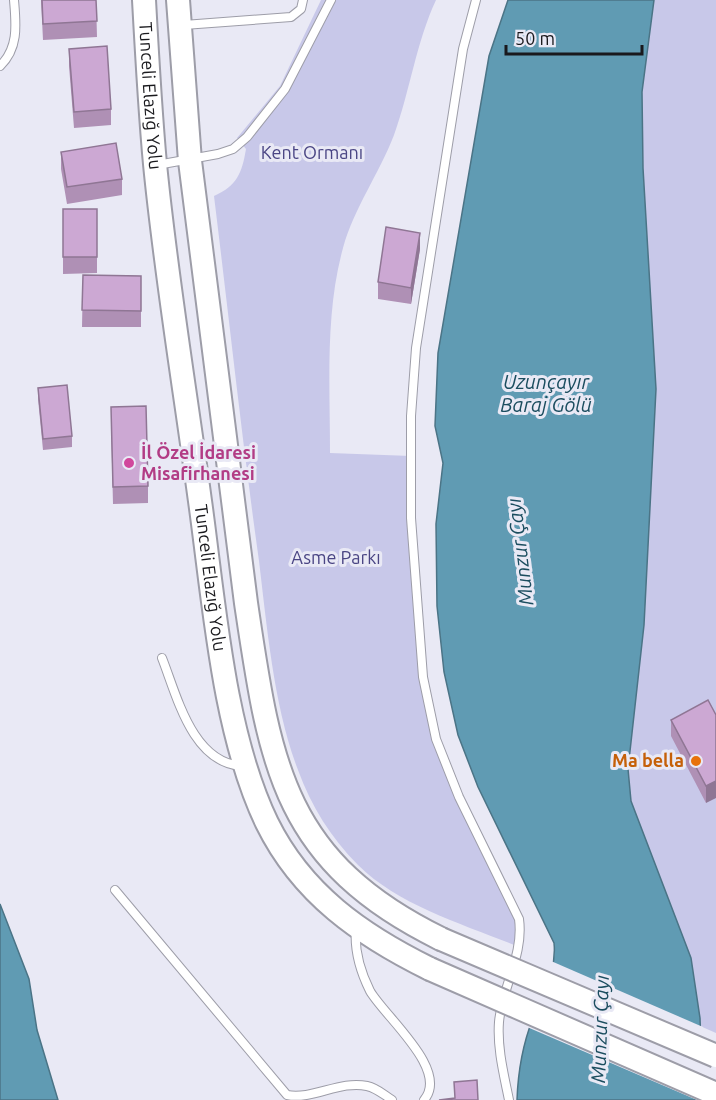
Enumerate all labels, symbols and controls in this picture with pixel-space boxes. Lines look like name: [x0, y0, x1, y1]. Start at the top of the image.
scale bar: [506, 18, 642, 56]
street label: Tunceli Elazığ Yolu: [136, 21, 166, 170]
text: 50 m: [515, 28, 555, 48]
park label: Kent Ormanı: [261, 142, 363, 162]
water label: Uzunçayır Baraj Gölü: [500, 370, 592, 416]
place label: İl Özel İdaresi Misafirhanesi: [141, 442, 256, 483]
marker: İl Özel İdaresi Misafirhanesi: [122, 456, 136, 470]
water label: Munzur Çayı: [502, 497, 538, 607]
street label: Tunceli Elazığ Yolu: [192, 503, 231, 653]
park label: Asme Parkı: [291, 547, 381, 567]
place label: Ma bella: [612, 750, 684, 770]
marker: Ma bella: [689, 754, 703, 768]
water label: Munzur Çayı: [586, 975, 613, 1083]

